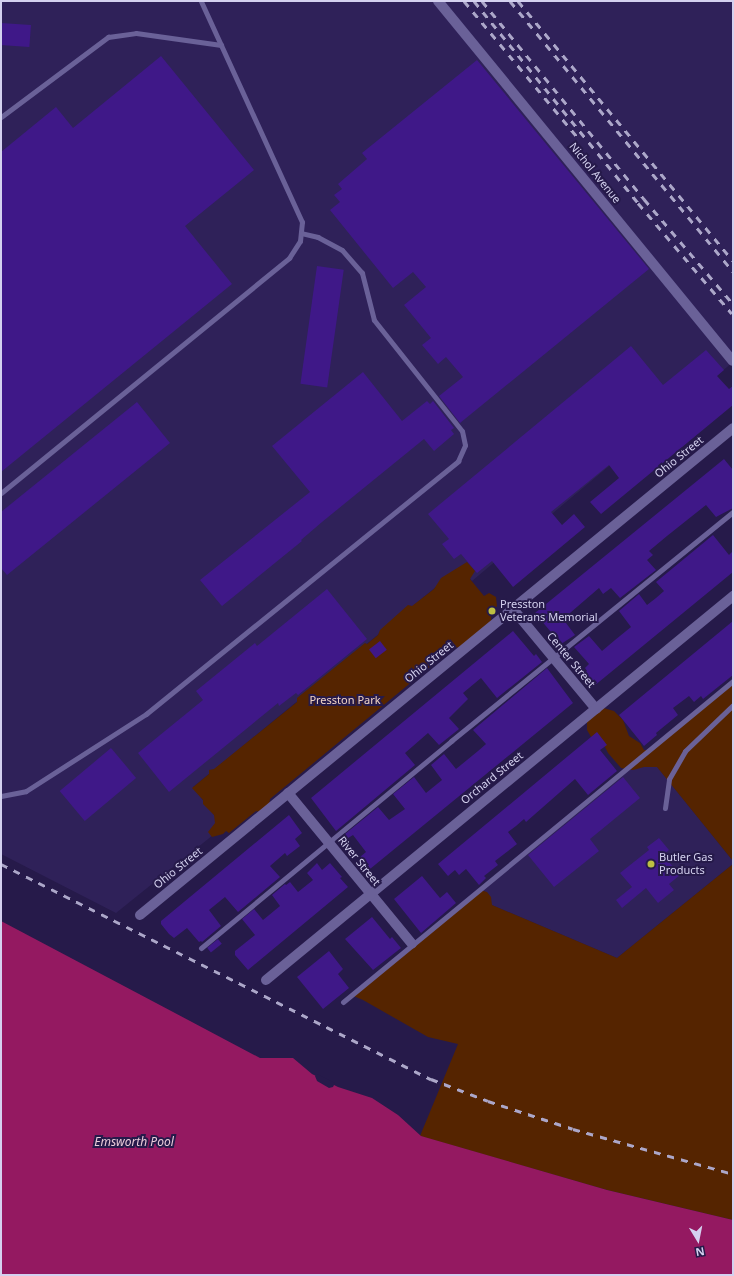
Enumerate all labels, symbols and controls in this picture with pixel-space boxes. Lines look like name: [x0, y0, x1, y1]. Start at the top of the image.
street label: Nichol Avenue: [567, 140, 623, 206]
street label: Ohio Street: [652, 433, 706, 481]
place label: Presston Veterans Memorial: [500, 598, 598, 624]
marker: Presston Veterans Memorial: [487, 606, 497, 616]
street label: Center Street: [544, 630, 598, 690]
street label: Ohio Street: [402, 638, 456, 686]
park label: Presston Park: [309, 693, 381, 707]
street label: Orchard Street: [458, 749, 526, 807]
street label: River Street: [335, 834, 383, 888]
street label: Ohio Street: [151, 844, 205, 892]
place label: Butler Gas Products: [659, 851, 713, 877]
marker: Butler Gas Products: [646, 859, 656, 869]
water label: Emsworth Pool: [94, 1135, 174, 1149]
north arrow: [678, 1220, 718, 1260]
text: N: [694, 1244, 706, 1260]

